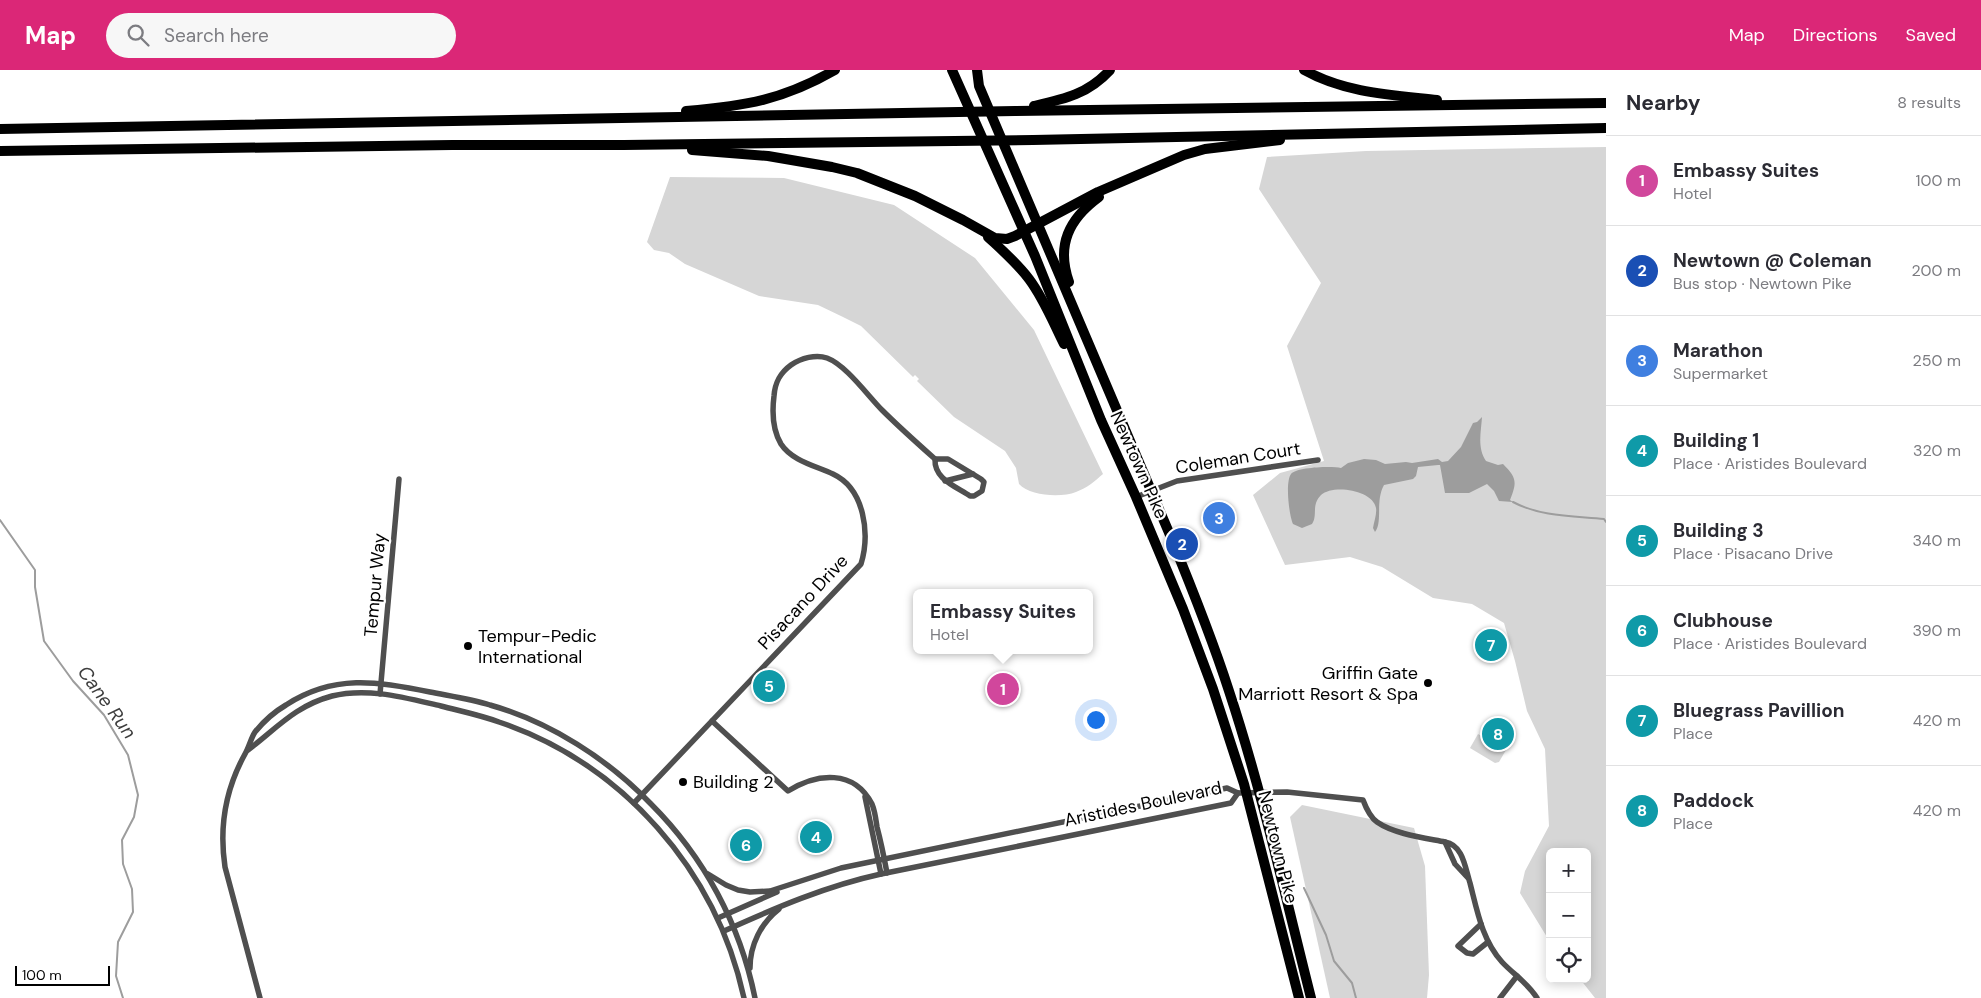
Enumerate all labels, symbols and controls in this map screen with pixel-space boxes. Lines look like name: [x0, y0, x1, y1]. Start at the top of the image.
search box: [106, 13, 456, 58]
text: Map: [25, 20, 76, 51]
icon: search: [124, 21, 152, 49]
text: Search here: [164, 23, 269, 48]
text: Map: [1729, 23, 1765, 47]
text: Directions: [1793, 23, 1878, 47]
text: Saved: [1906, 23, 1956, 47]
text: Nearby: [1626, 89, 1700, 117]
text: 8 results: [1897, 92, 1961, 113]
text: Embassy Suites: [1673, 158, 1819, 183]
text: 1: [1639, 170, 1645, 191]
text: 100 m: [1916, 170, 1961, 191]
text: Hotel: [1673, 183, 1712, 204]
text: Newtown @ Coleman: [1673, 248, 1872, 273]
text: 2: [1637, 260, 1647, 281]
text: 200 m: [1912, 260, 1961, 281]
text: Bus stop · Newtown Pike: [1673, 273, 1852, 294]
text: Marathon: [1673, 338, 1763, 363]
text: 3: [1637, 350, 1647, 371]
text: 250 m: [1913, 350, 1961, 371]
text: Supermarket: [1673, 363, 1768, 384]
street label: Newtown Pike: [1105, 407, 1173, 523]
text: Building 1: [1673, 428, 1759, 453]
street label: Coleman Court: [1174, 436, 1302, 480]
text: 4: [1637, 440, 1647, 461]
text: 320 m: [1913, 440, 1961, 461]
text: Place · Aristides Boulevard: [1673, 453, 1867, 474]
pin: 3: [1203, 499, 1235, 537]
text: Building 3: [1673, 518, 1764, 543]
pin: 2: [1166, 525, 1198, 563]
text: 5: [1637, 530, 1647, 551]
text: 340 m: [1912, 530, 1961, 551]
street label: Tempur Way: [359, 532, 391, 638]
text: Place · Pisacano Drive: [1673, 543, 1833, 564]
street label: Pisacano Drive: [753, 549, 853, 655]
popup: [913, 589, 1093, 654]
text: Embassy Suites: [930, 599, 1076, 624]
text: Clubhouse: [1673, 608, 1773, 633]
text: 6: [1637, 620, 1647, 641]
text: 390 m: [1913, 620, 1961, 641]
place label: Tempur-Pedic International: [478, 624, 597, 669]
text: Hotel: [930, 624, 969, 645]
pin: 7: [1475, 626, 1507, 664]
text: Place · Aristides Boulevard: [1673, 633, 1867, 654]
marker: Tempur-Pedic International: [462, 640, 474, 652]
water label: Cane Run: [72, 661, 142, 744]
place label: Griffin Gate Marriott Resort & Spa: [1238, 661, 1418, 706]
pin: 5: [753, 667, 785, 705]
pin: 1: [987, 670, 1019, 708]
marker: Griffin Gate Marriott Resort & Spa: [1422, 677, 1434, 689]
text: Bluegrass Pavillion: [1673, 698, 1845, 723]
your location: [1083, 707, 1109, 733]
text: 7: [1638, 710, 1646, 731]
text: 420 m: [1913, 710, 1961, 731]
pin: 8: [1482, 715, 1514, 753]
text: Place: [1673, 723, 1713, 744]
place label: Building 2: [693, 770, 774, 794]
marker: Building 2: [677, 776, 689, 788]
street label: Aristides Boulevard: [1062, 776, 1224, 832]
street label: Newtown Pike: [1252, 788, 1304, 906]
text: Paddock: [1673, 788, 1754, 813]
text: 8: [1637, 800, 1647, 821]
text: 420 m: [1913, 800, 1961, 821]
text: Place: [1673, 813, 1713, 834]
pin: 4: [800, 818, 832, 856]
pin: 6: [730, 826, 762, 864]
map controls: [1546, 848, 1591, 983]
button: +: [1546, 848, 1591, 893]
button: −: [1546, 893, 1591, 938]
button: locate: [1546, 938, 1591, 983]
scale bar: [15, 963, 110, 986]
text: 100 m: [22, 966, 62, 984]

